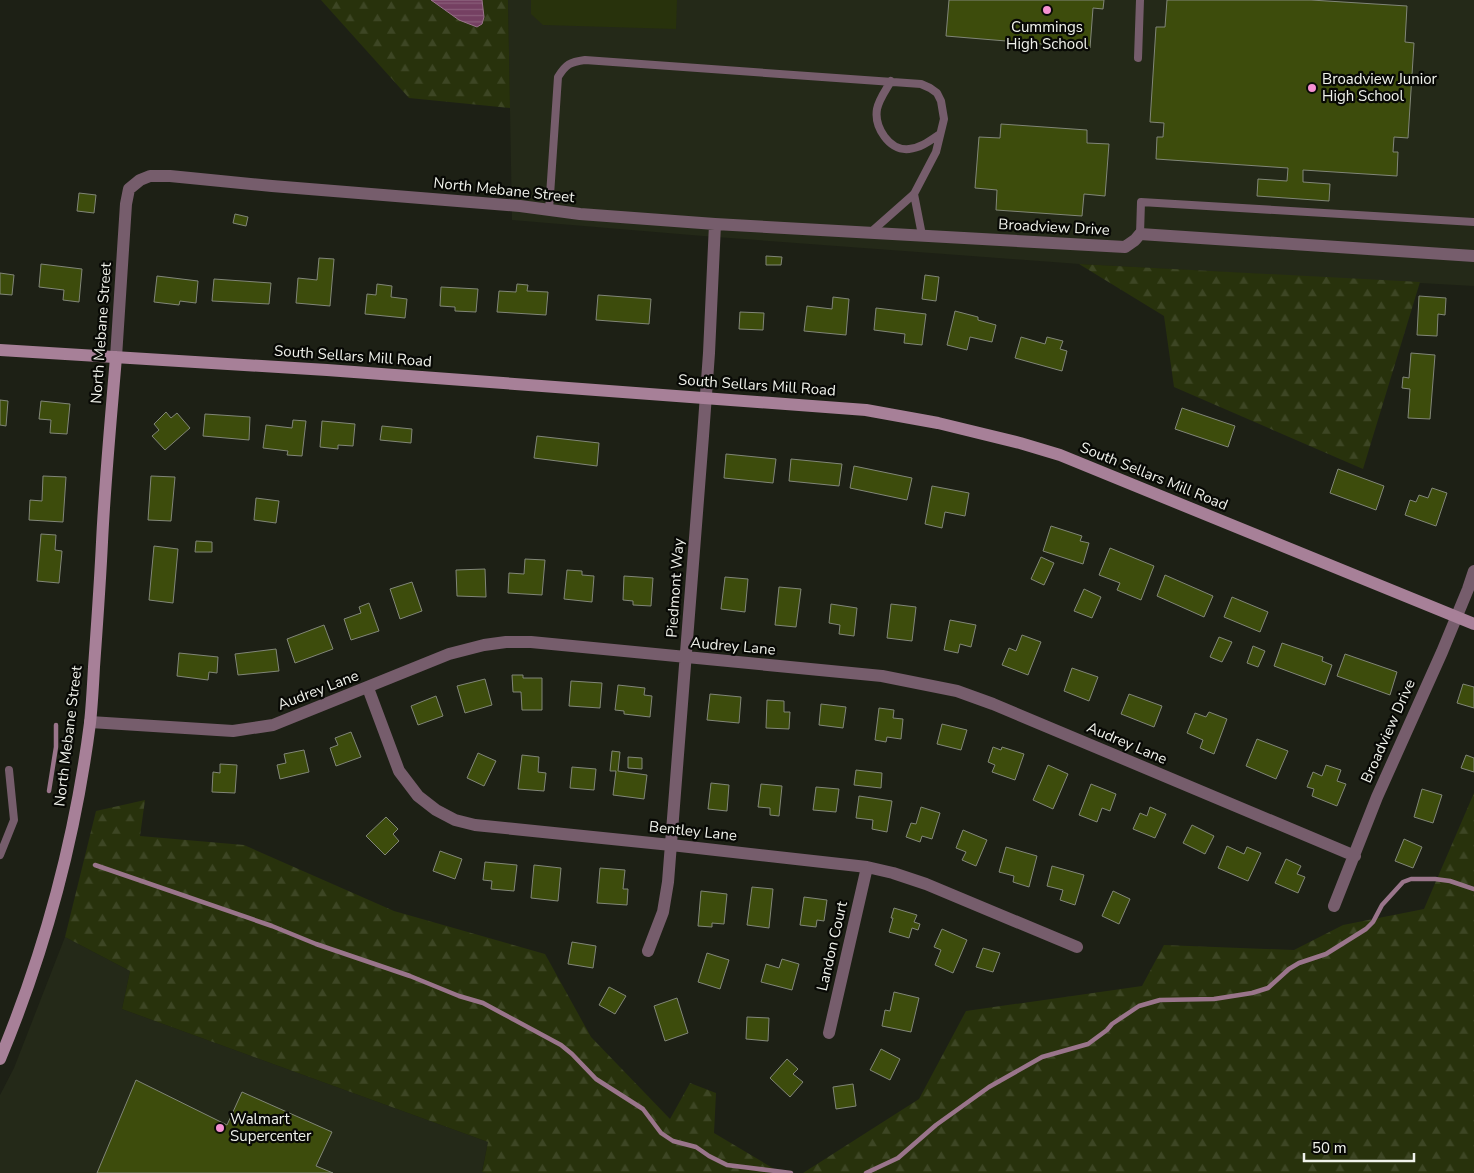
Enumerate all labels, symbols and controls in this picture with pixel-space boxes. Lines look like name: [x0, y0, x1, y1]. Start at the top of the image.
marker: Cummings High School: [1041, 4, 1053, 16]
place label: Cummings High School: [1006, 17, 1088, 54]
place label: Broadview Junior High School: [1322, 69, 1438, 106]
marker: Broadview Junior High School: [1306, 82, 1318, 94]
street label: North Mebane Street: [433, 173, 576, 207]
street label: Broadview Drive: [998, 214, 1110, 240]
street label: North Mebane Street: [86, 261, 116, 404]
street label: South Sellars Mill Road: [274, 341, 432, 371]
street label: South Sellars Mill Road: [678, 370, 836, 400]
street label: South Sellars Mill Road: [1077, 437, 1231, 515]
street label: Piedmont Way: [662, 537, 688, 638]
street label: Audrey Lane: [690, 632, 776, 660]
street label: North Mebane Street: [49, 664, 87, 808]
street label: Audrey Lane: [275, 665, 361, 715]
street label: Broadview Drive: [1356, 676, 1420, 786]
street label: Audrey Lane: [1084, 717, 1170, 769]
street label: Bentley Lane: [648, 816, 738, 846]
street label: Landon Court: [812, 898, 852, 993]
place label: Walmart Supercenter: [230, 1109, 312, 1146]
marker: Walmart Supercenter: [214, 1122, 226, 1134]
scale bar: [1304, 1130, 1414, 1162]
text: 50 m: [1312, 1138, 1347, 1158]

